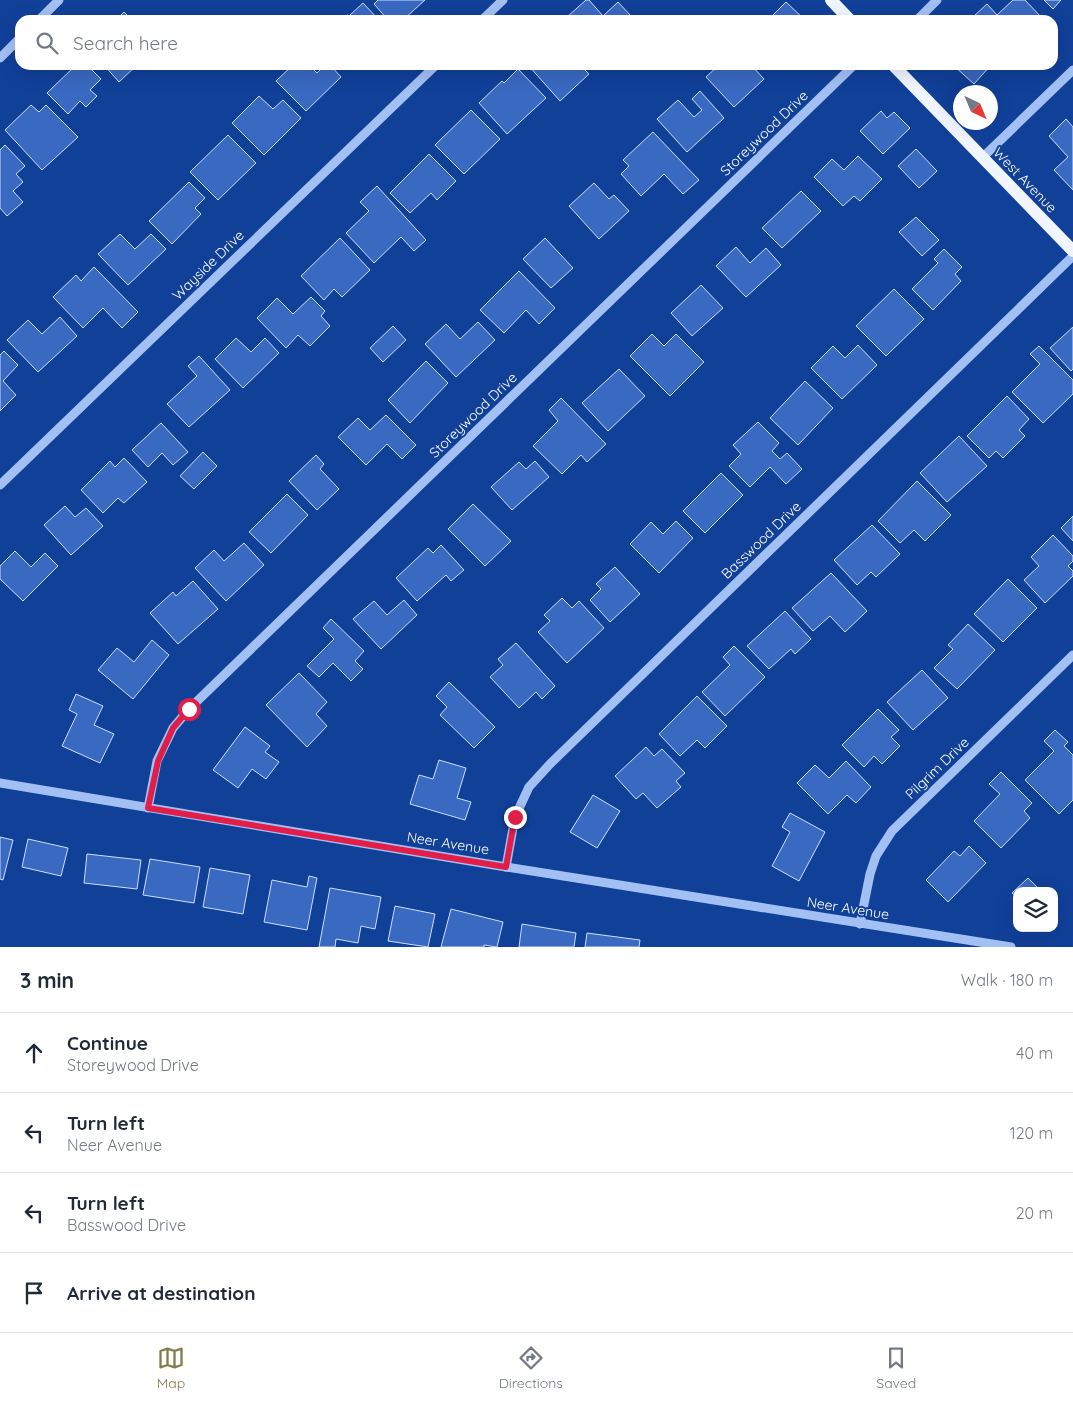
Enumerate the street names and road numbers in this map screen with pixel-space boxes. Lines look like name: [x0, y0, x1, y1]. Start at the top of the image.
street label: Storeywood Drive: [716, 86, 812, 180]
street label: West Avenue: [989, 143, 1061, 217]
street label: Wayside Drive: [168, 226, 248, 304]
street label: Storeywood Drive: [425, 368, 521, 462]
street label: Basswood Drive: [717, 497, 805, 583]
street label: Pilgrim Drive: [901, 733, 973, 803]
street label: Neer Avenue: [406, 828, 491, 858]
street label: Neer Avenue: [806, 893, 891, 923]

